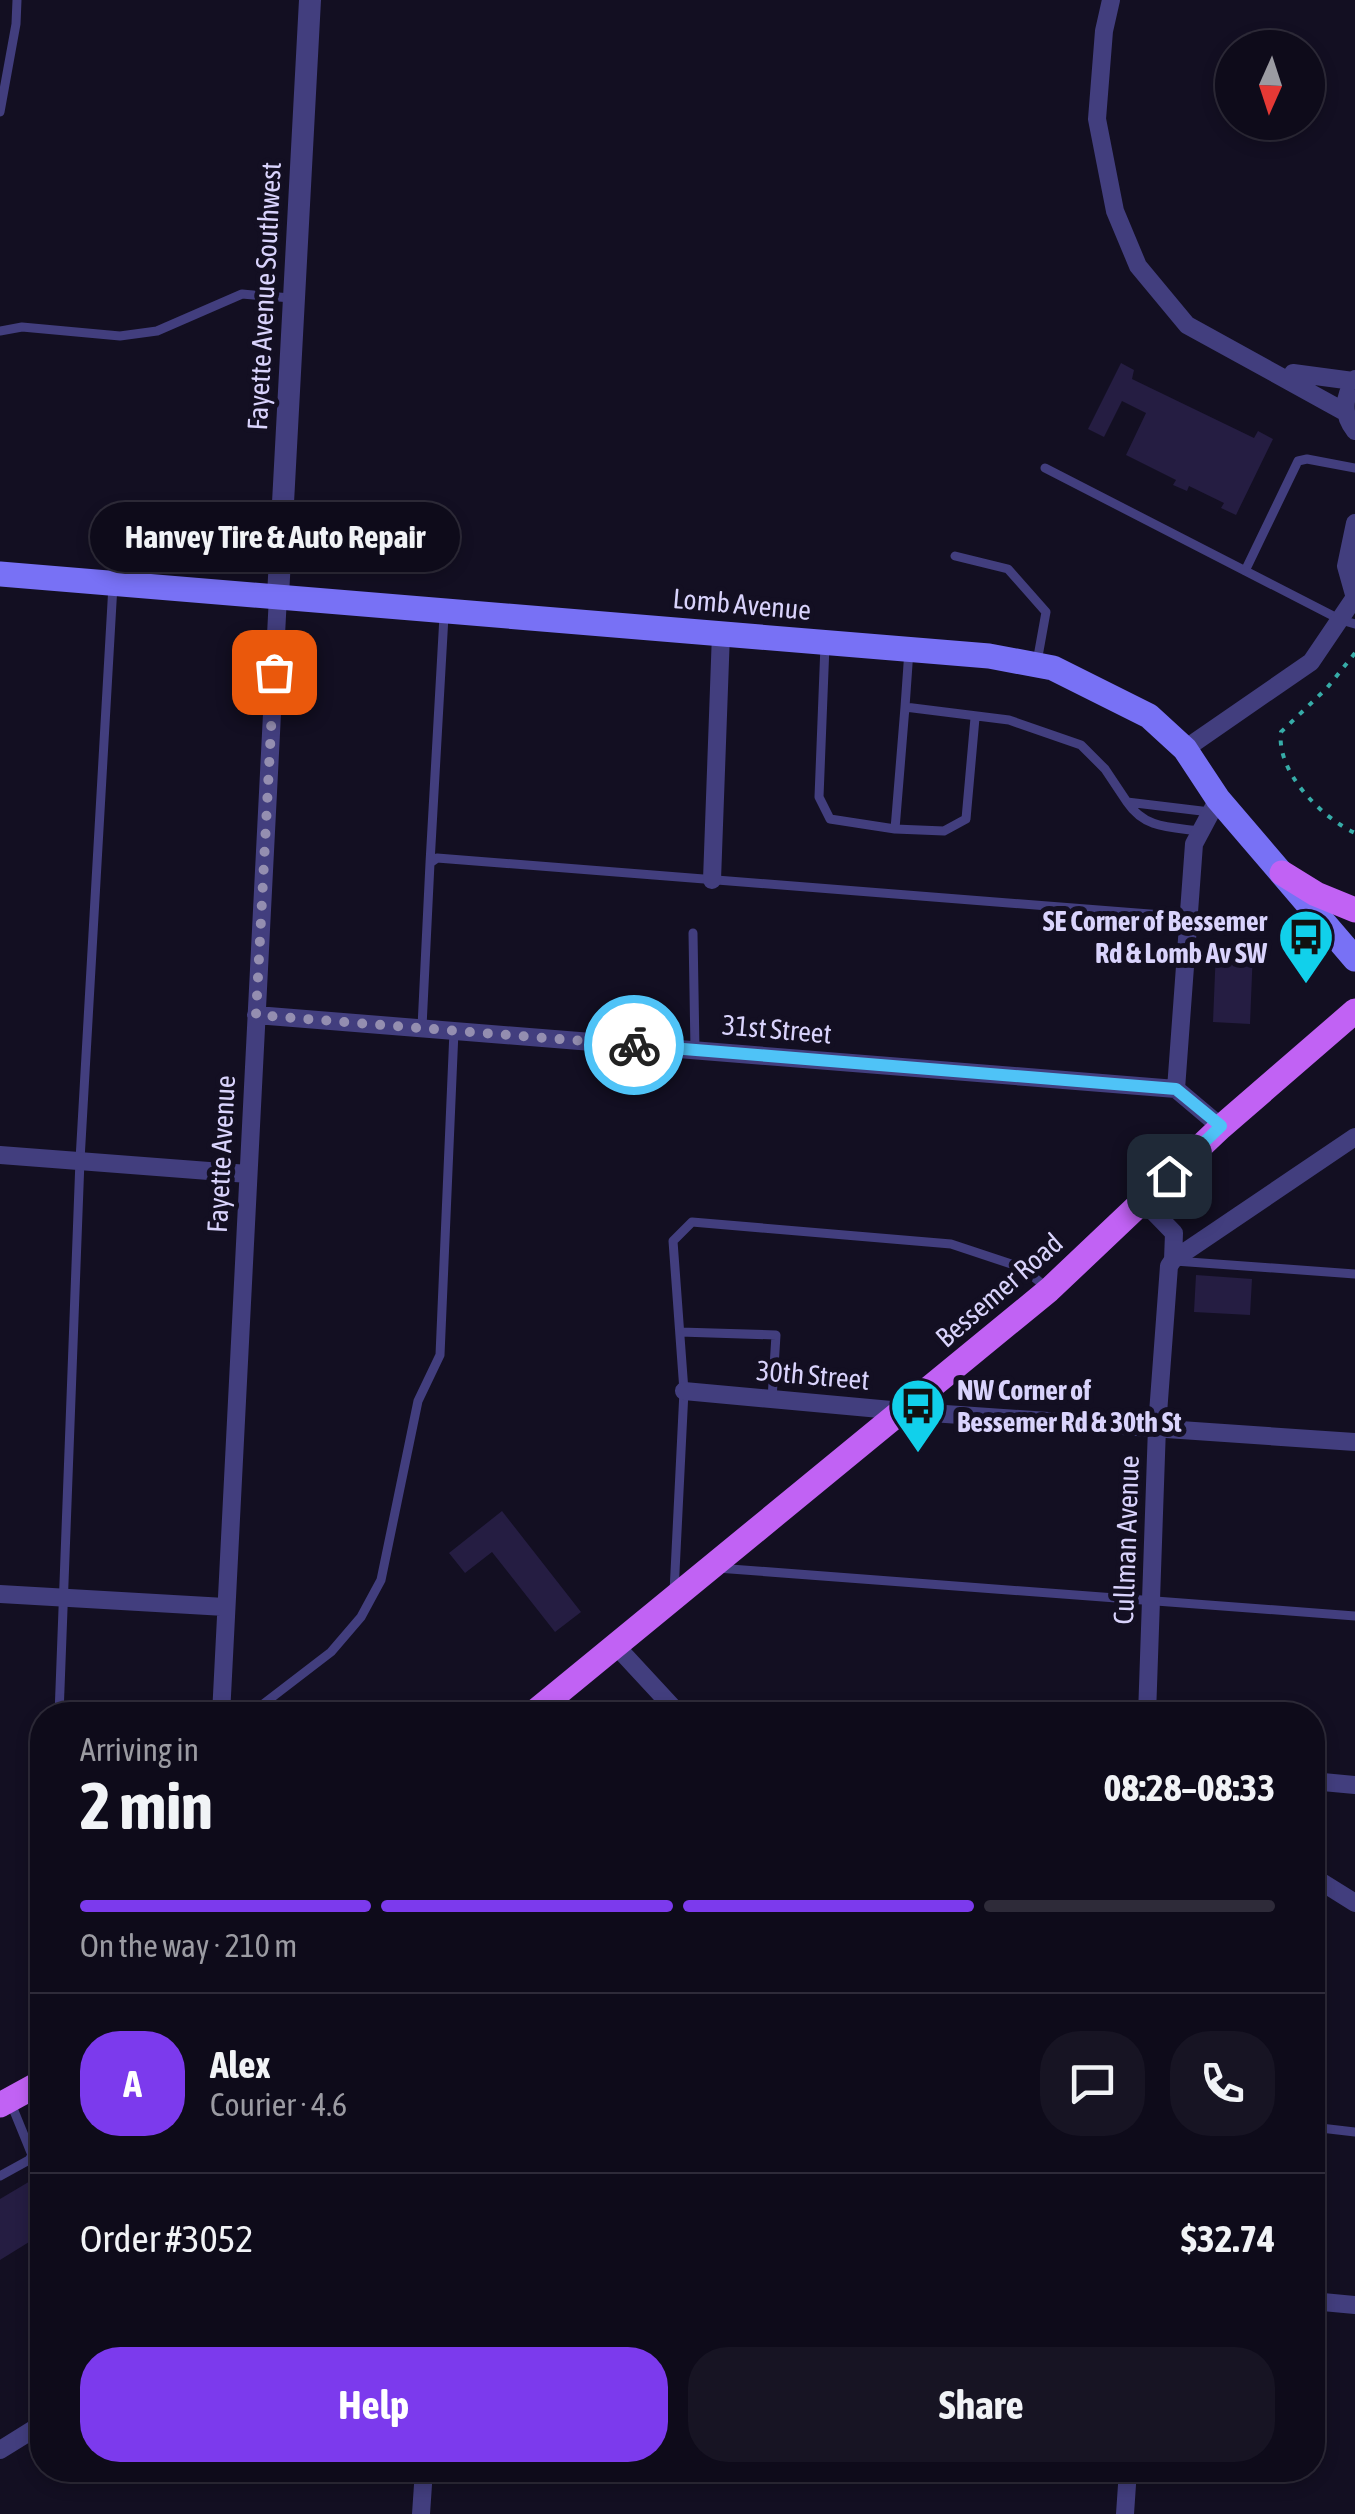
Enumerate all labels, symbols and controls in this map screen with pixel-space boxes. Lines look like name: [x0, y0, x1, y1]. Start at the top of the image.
north arrow: [1215, 30, 1325, 140]
map controls: [1215, 30, 1325, 140]
street label: Fayette Avenue Southwest: [241, 161, 287, 431]
callout: Hanvey Tire & Auto Repair: [89, 502, 459, 572]
text: Hanvey Tire & Auto Repair: [125, 518, 425, 555]
street label: Lomb Avenue: [671, 582, 813, 626]
pin: [232, 630, 317, 715]
icon: bag: [247, 645, 302, 700]
place label: SE Corner of Bessemer Rd & Lomb Av SW: [1043, 905, 1268, 969]
bus stop icon: SE Corner of Bessemer Rd & Lomb Av SW: [1276, 907, 1336, 986]
courier: [584, 995, 684, 1095]
street label: 31st Street: [721, 1008, 833, 1050]
icon: bike: [607, 1018, 662, 1073]
street label: Fayette Avenue: [201, 1074, 241, 1234]
pin: [1127, 1134, 1212, 1219]
icon: home: [1142, 1149, 1197, 1204]
street label: Bessemer Road: [929, 1226, 1069, 1354]
street label: 30th Street: [755, 1354, 871, 1396]
place label: NW Corner of Bessemer Rd & 30th St: [957, 1374, 1182, 1438]
bus stop icon: NW Corner of Bessemer Rd & 30th St: [888, 1376, 948, 1455]
street label: Cullman Avenue: [1107, 1455, 1145, 1625]
text: Arriving in: [80, 1731, 199, 1768]
text: 08:28–08:33: [1103, 1766, 1275, 1809]
text: 2 min: [80, 1768, 213, 1843]
text: On the way · 210 m: [80, 1927, 297, 1964]
button: chat: [1040, 2031, 1145, 2136]
button: phone: [1170, 2031, 1275, 2136]
text: Alex: [210, 2043, 271, 2086]
text: A: [123, 2062, 142, 2105]
text: Courier · 4.6: [210, 2086, 347, 2123]
text: Order #3052: [80, 2217, 253, 2260]
text: $32.74: [1181, 2217, 1275, 2260]
button: Help: [80, 2347, 668, 2462]
button: Share: [688, 2347, 1275, 2462]

